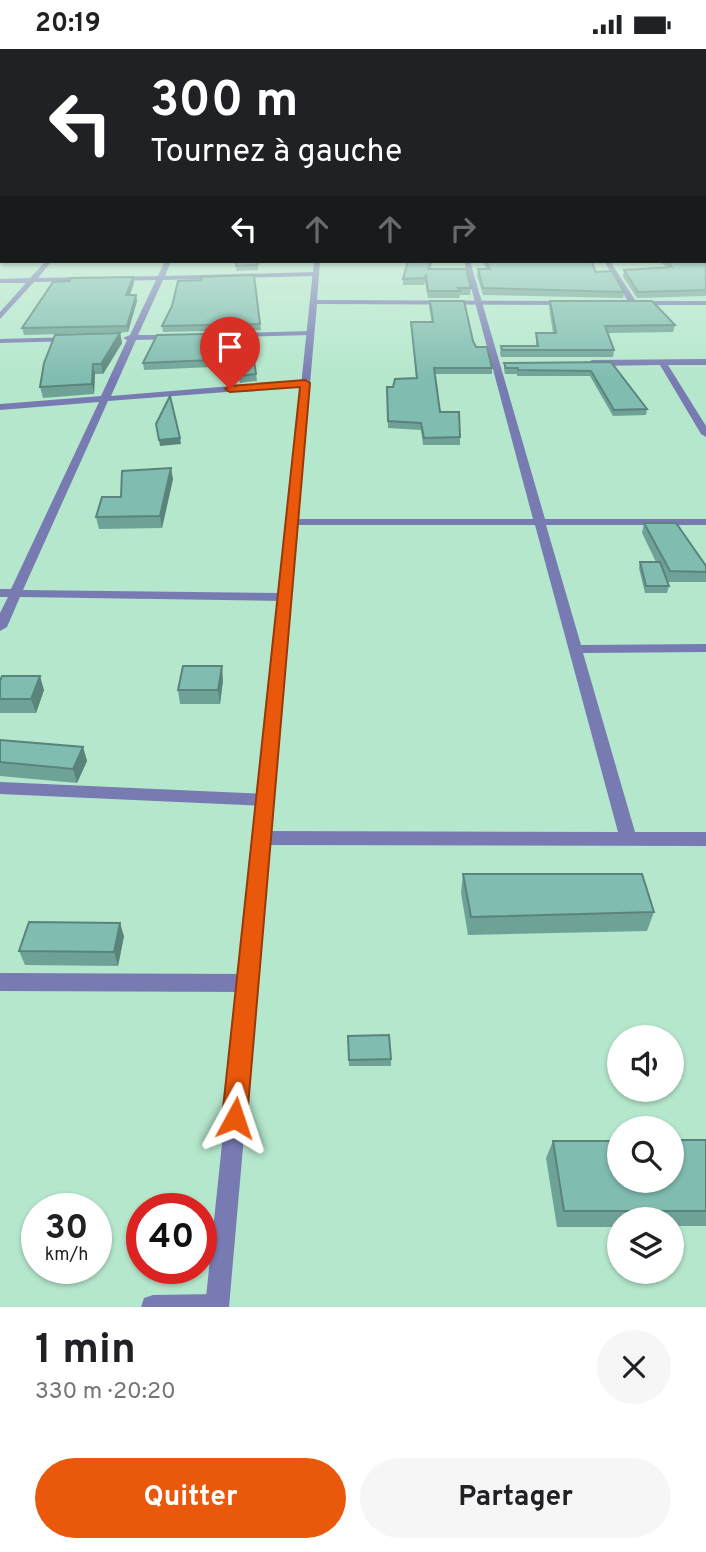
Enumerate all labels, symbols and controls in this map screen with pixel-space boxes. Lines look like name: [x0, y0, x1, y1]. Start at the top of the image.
text: 20:19: [35, 8, 101, 41]
text: 300 m: [150, 72, 298, 134]
icon: left: [35, 77, 126, 168]
text: Tournez à gauche: [150, 133, 402, 173]
icon: left: [225, 210, 263, 248]
icon: ahead: [298, 210, 336, 248]
icon: ahead: [371, 210, 409, 248]
icon: right: [444, 210, 482, 248]
pin: [200, 317, 260, 389]
icon: arrive: [211, 328, 249, 366]
map controls: [607, 1025, 684, 1284]
button: sound: [607, 1025, 684, 1102]
position arrow: [198, 1081, 272, 1155]
button: search: [607, 1116, 684, 1193]
speed limit sign: 40: [126, 1193, 217, 1284]
text: 30: [45, 1207, 88, 1251]
button: layers: [607, 1207, 684, 1284]
text: km/h: [45, 1244, 88, 1267]
text: 1 min: [35, 1325, 136, 1378]
button: close: [597, 1330, 671, 1404]
text: 330 m · 20:20: [35, 1378, 176, 1407]
button: Quitter: [35, 1458, 346, 1538]
button: Partager: [360, 1458, 671, 1538]

